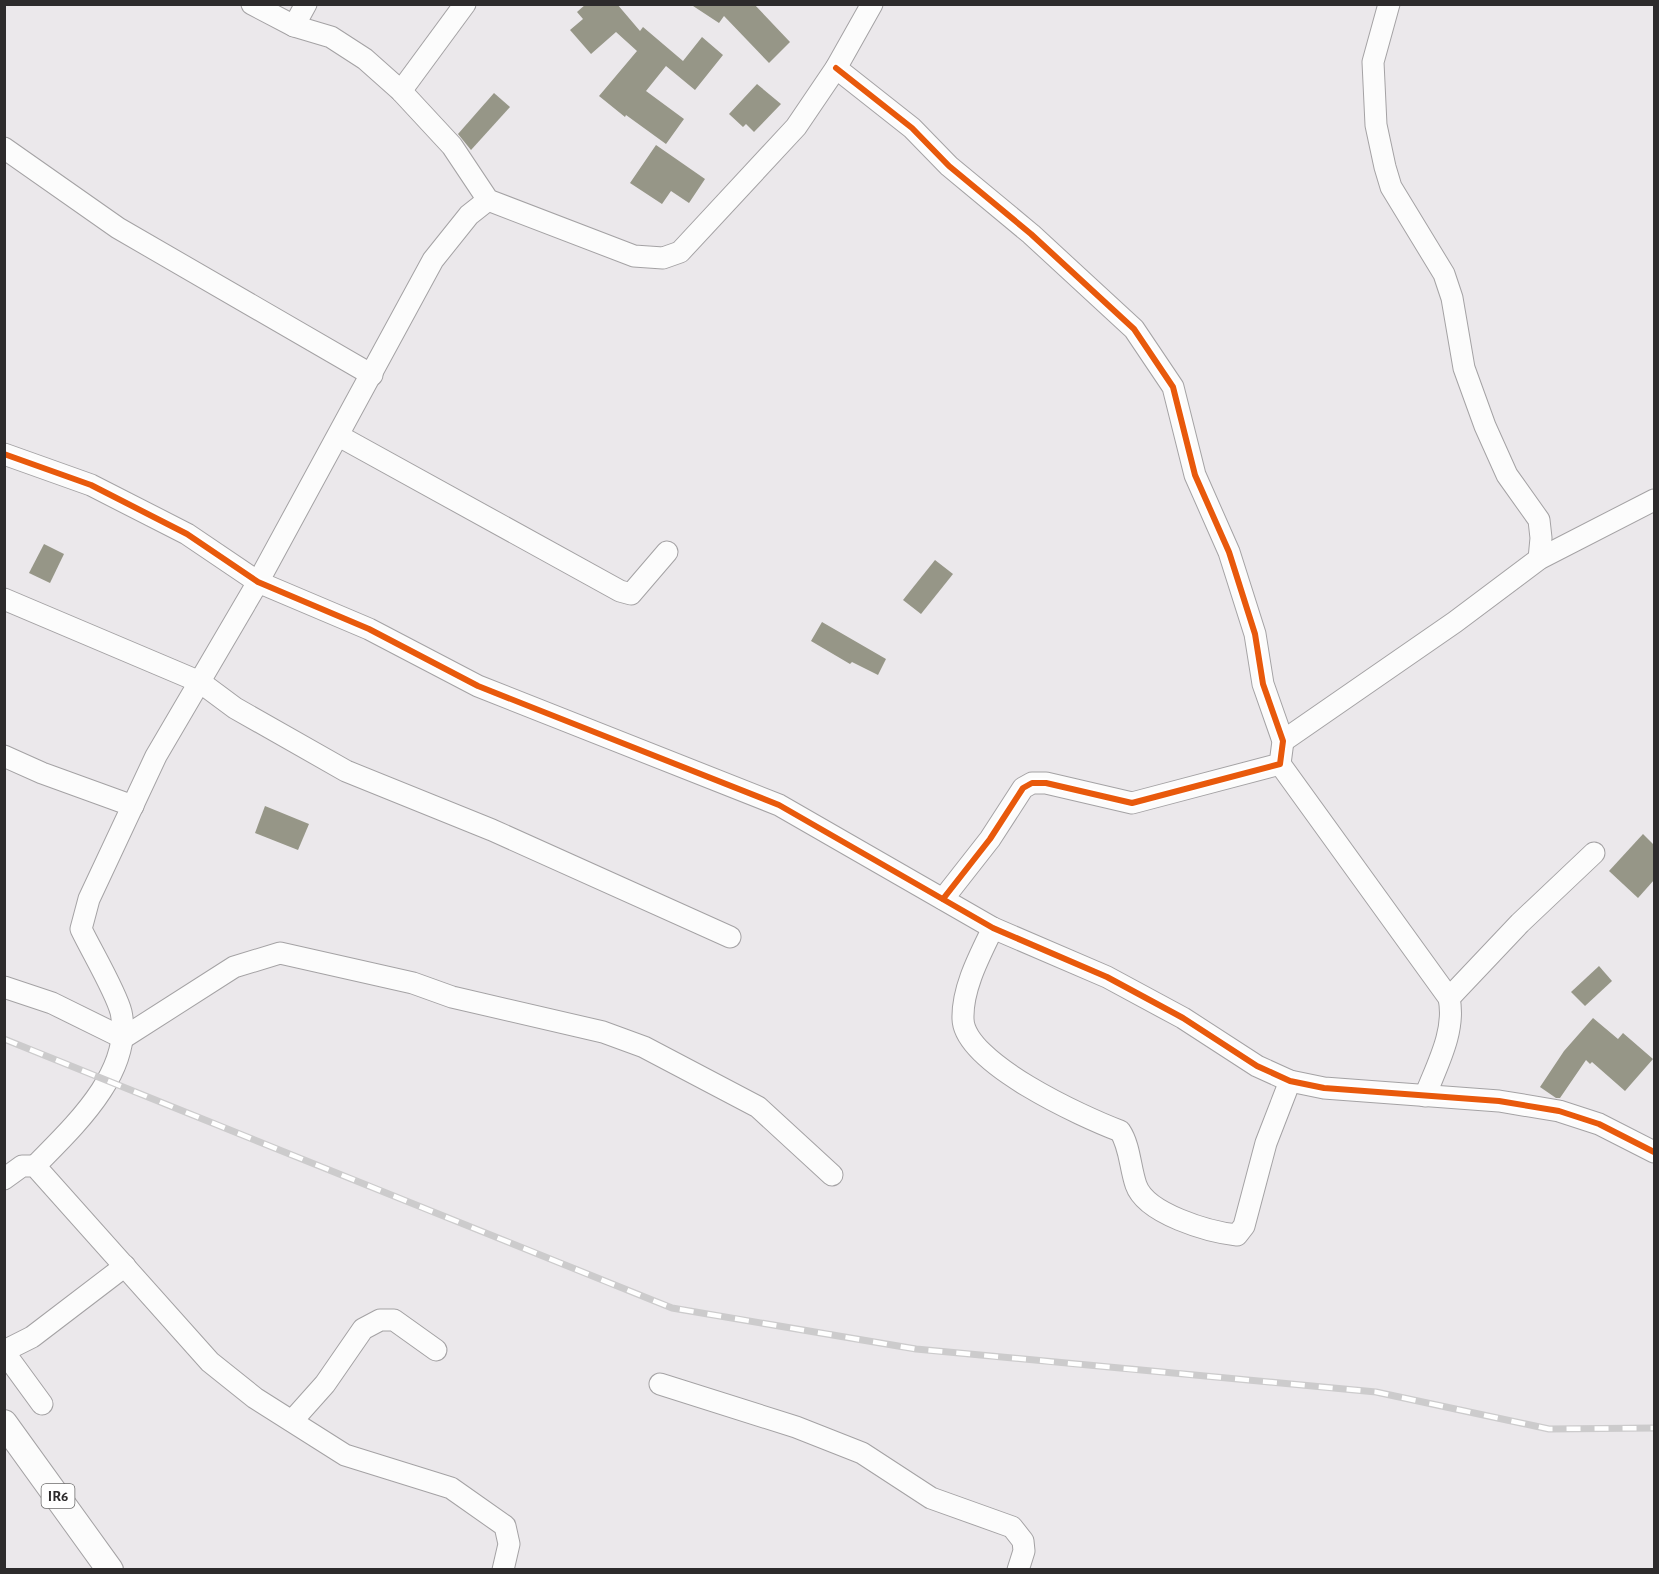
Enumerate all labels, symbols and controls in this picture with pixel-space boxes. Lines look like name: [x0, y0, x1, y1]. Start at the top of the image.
road number: IR6: [42, 1484, 74, 1508]

